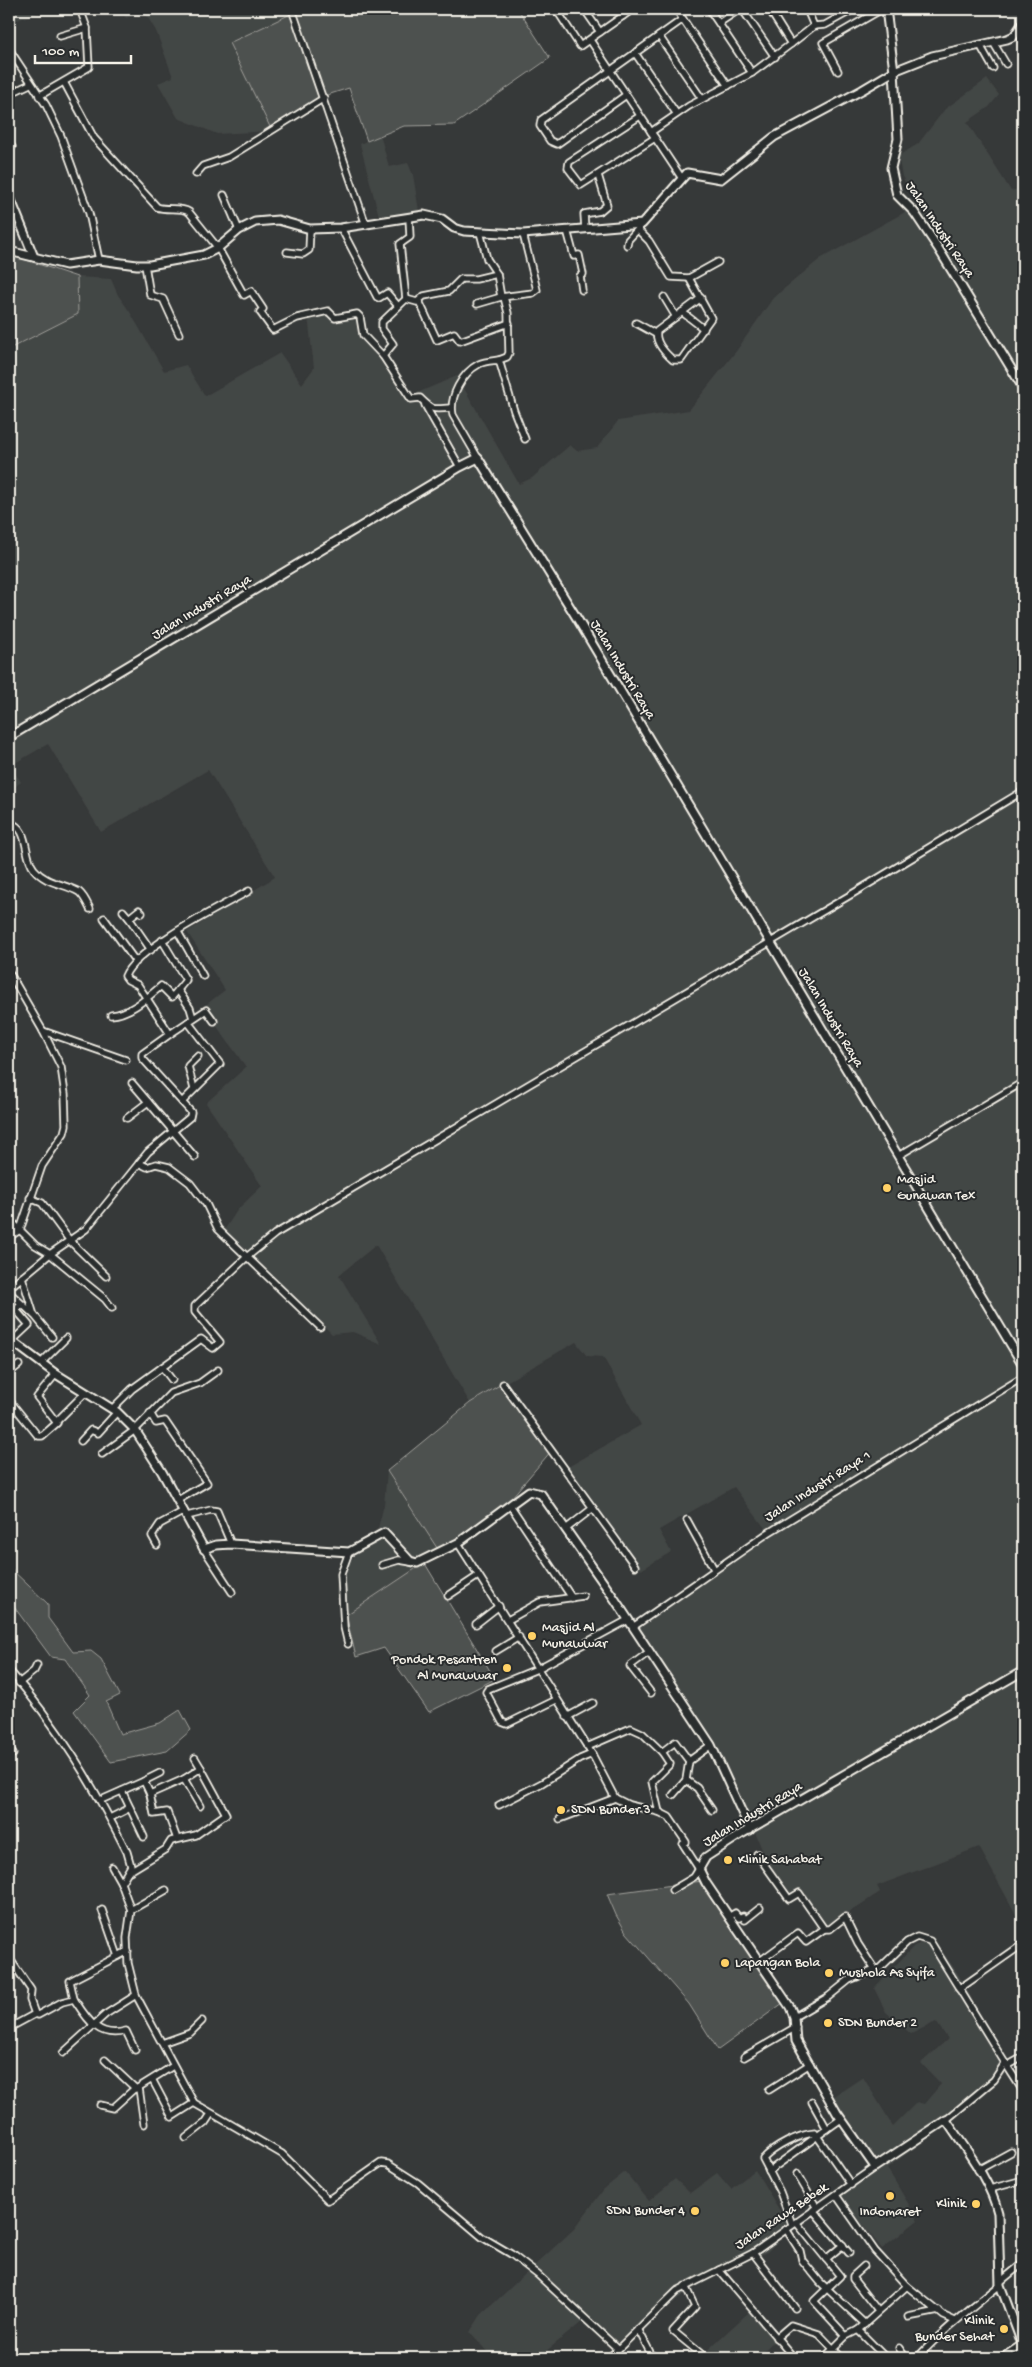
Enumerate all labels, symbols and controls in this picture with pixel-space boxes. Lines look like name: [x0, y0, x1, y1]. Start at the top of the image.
scale bar: [35, 32, 131, 64]
text: 100 m: [41, 43, 80, 61]
street label: Jalan Industri Raya: [900, 179, 978, 283]
street label: Jalan Industri Raya: [149, 571, 256, 644]
street label: Jalan Industri Raya: [586, 617, 659, 724]
street label: Jalan Industri Raya: [794, 965, 867, 1072]
place label: Masjid Gunawan Tex: [897, 1172, 976, 1205]
marker: Masjid Gunawan Tex: [881, 1182, 893, 1194]
street label: Jalan Industri Raya 1: [762, 1448, 874, 1526]
place label: Masjid Al Munawwar: [542, 1620, 608, 1653]
marker: Masjid Al Munawwar: [526, 1630, 538, 1642]
place label: Pondok Pesantren Al Munawwar: [390, 1652, 498, 1685]
marker: Pondok Pesantren Al Munawwar: [501, 1662, 513, 1674]
street label: Jalan Industri Raya: [700, 1778, 807, 1851]
place label: SDN Bunder 3: [571, 1802, 650, 1819]
marker: SDN Bunder 3: [555, 1804, 567, 1816]
place label: Klinik Sahabat: [738, 1852, 823, 1869]
marker: Klinik Sahabat: [722, 1854, 734, 1866]
place label: Lapangan Bola: [735, 1955, 821, 1972]
marker: Lapangan Bola: [719, 1957, 731, 1969]
place label: Mushola As Syifa: [839, 1965, 936, 1982]
marker: Mushola As Syifa: [823, 1967, 835, 1979]
place label: SDN Bunder 2: [838, 2015, 917, 2032]
marker: SDN Bunder 2: [822, 2017, 834, 2029]
street label: Jalan Rawa Bebek: [732, 2179, 833, 2254]
marker: Indomaret: [884, 2190, 896, 2202]
place label: Klinik: [936, 2196, 968, 2213]
marker: Klinik: [970, 2198, 982, 2210]
place label: SDN Bunder 4: [606, 2203, 685, 2220]
place label: Indomaret: [859, 2204, 922, 2221]
marker: SDN Bunder 4: [689, 2205, 701, 2217]
place label: Klinik Bunder Sehat: [914, 2313, 996, 2346]
marker: Klinik Bunder Sehat: [998, 2323, 1010, 2335]

